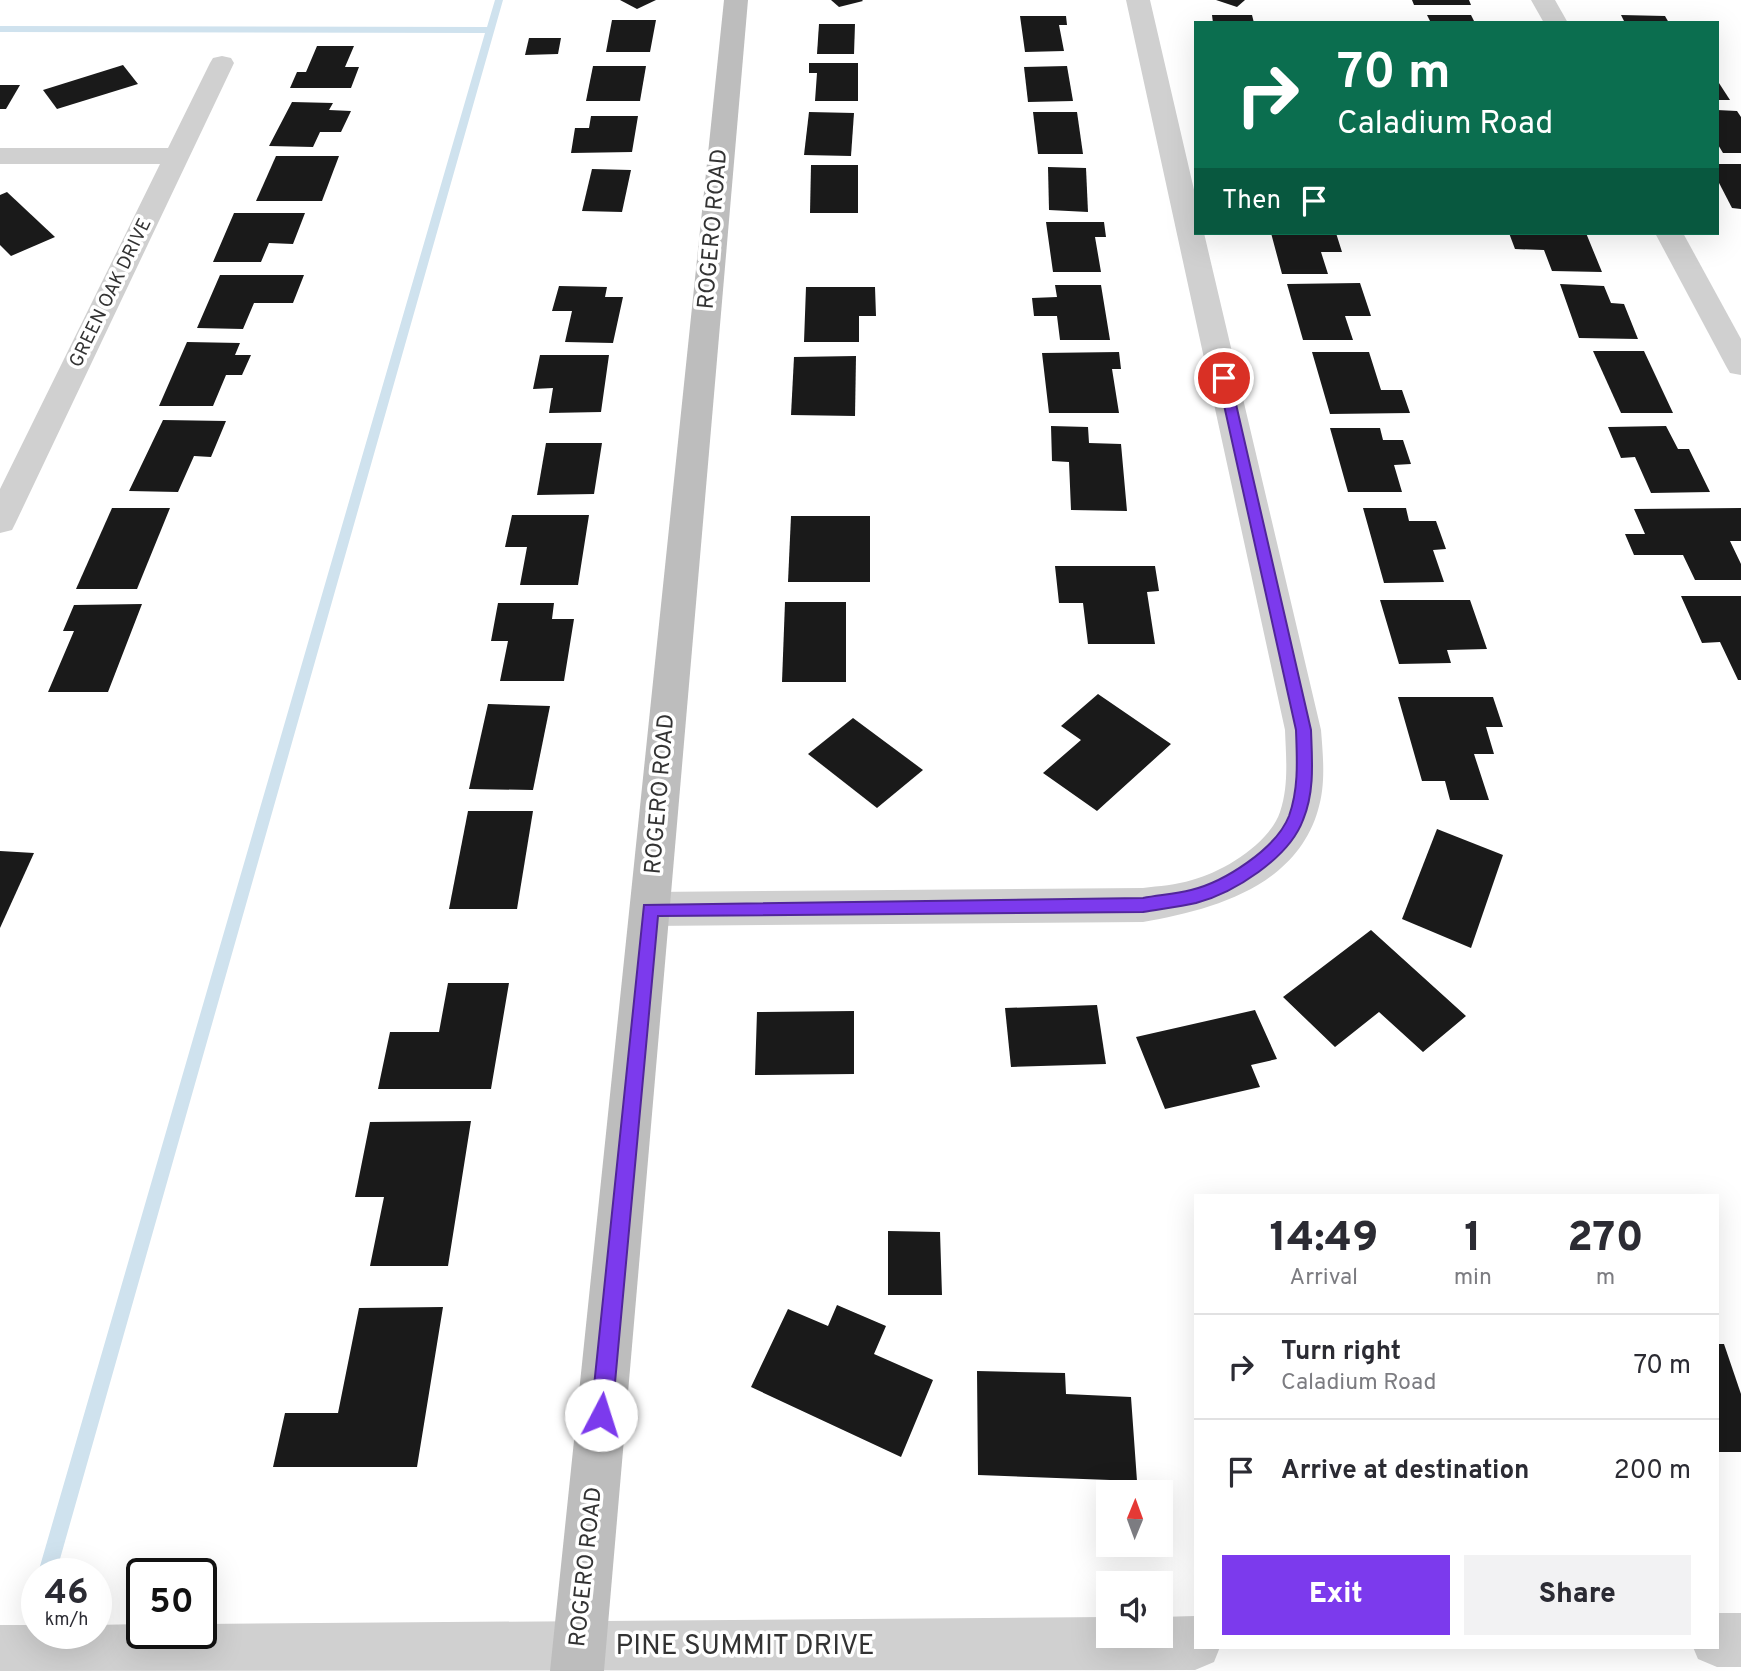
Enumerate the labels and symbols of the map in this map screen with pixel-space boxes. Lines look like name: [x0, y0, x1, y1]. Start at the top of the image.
street label: ROGERO ROAD: [693, 148, 735, 310]
street label: GREEN OAK DRIVE: [65, 215, 157, 371]
pin: [1194, 348, 1254, 408]
street label: ROGERO ROAD: [640, 713, 682, 875]
position arrow: [564, 1378, 638, 1452]
north arrow: [1096, 1480, 1172, 1558]
street label: ROGERO ROAD: [564, 1485, 610, 1649]
speed limit sign: 50: [126, 1558, 217, 1649]
street label: PINE SUMMIT DRIVE: [616, 1629, 874, 1665]

